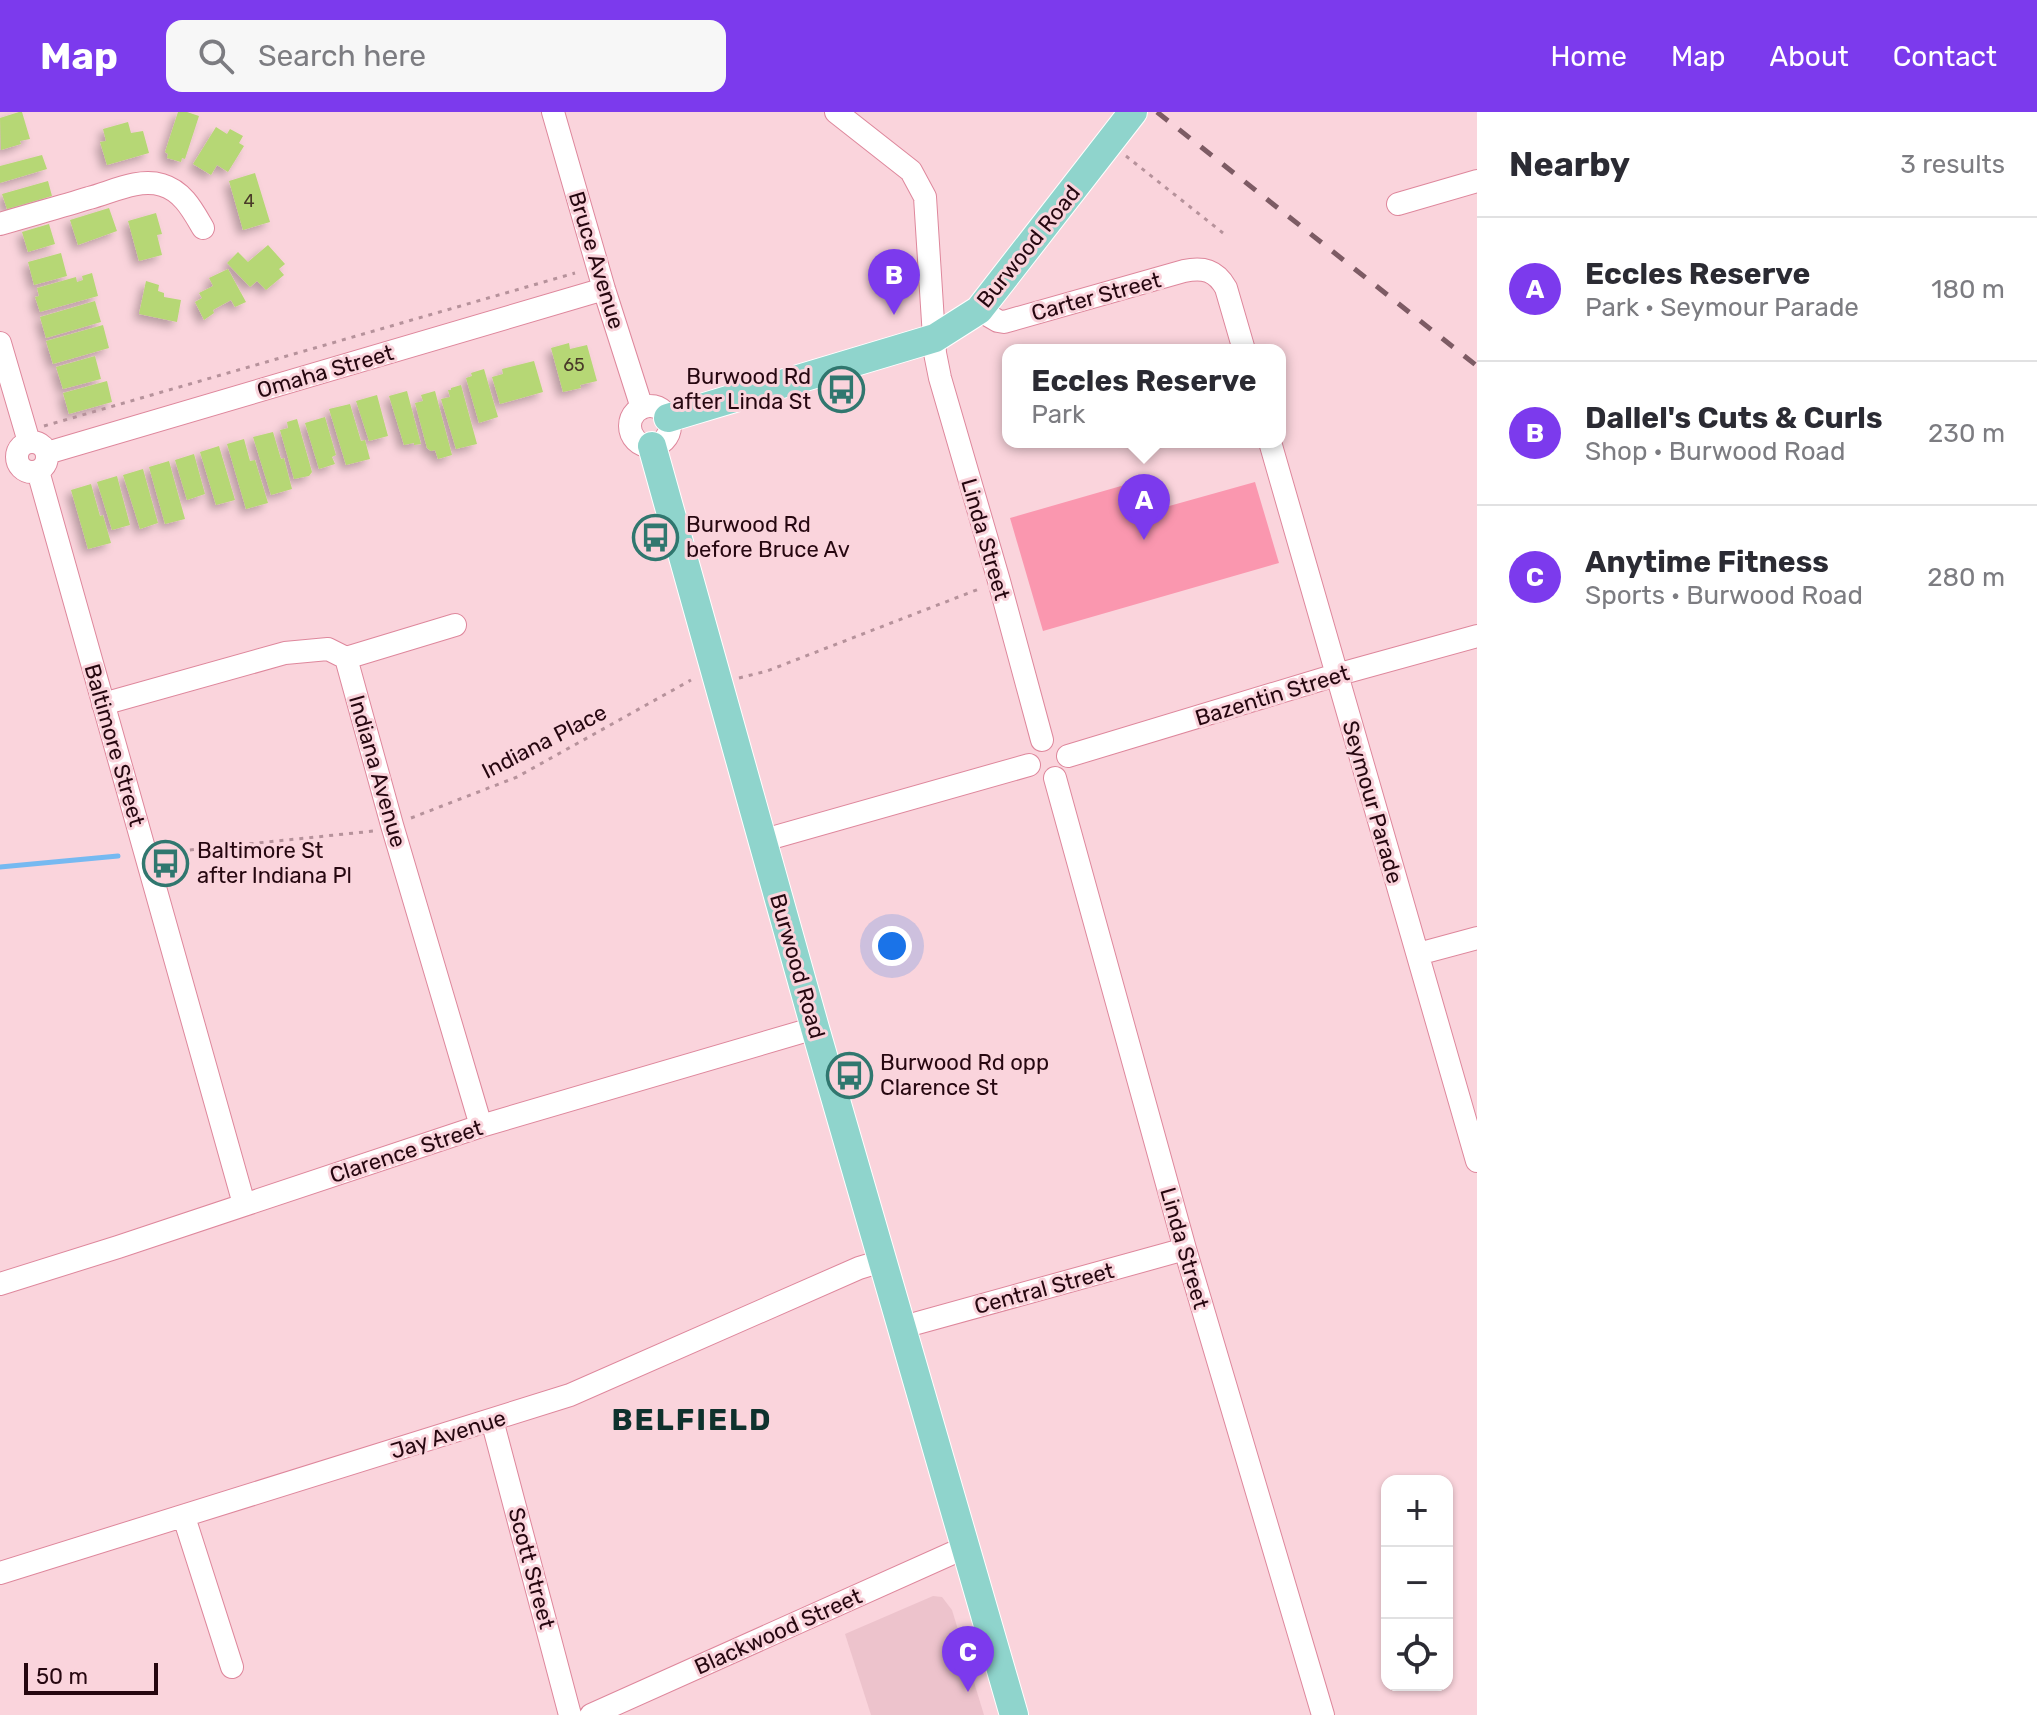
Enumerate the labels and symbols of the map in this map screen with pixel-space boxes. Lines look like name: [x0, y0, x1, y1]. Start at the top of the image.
street label: Burwood Road: [971, 180, 1086, 313]
street label: Bruce Avenue: [563, 188, 630, 332]
house number: 4: [243, 190, 255, 212]
pin: B: [868, 249, 920, 315]
street label: Carter Street: [1028, 266, 1164, 327]
street label: Omaha Street: [254, 339, 397, 404]
house number: 65: [563, 354, 585, 376]
place label: Burwood Rd after Linda St: [672, 363, 811, 415]
bus stop icon: Burwood Rd after Linda St: [818, 365, 866, 413]
pin: A: [1118, 474, 1170, 540]
street label: Linda Street: [955, 475, 1016, 603]
place label: Burwood Rd before Bruce Av: [686, 511, 850, 563]
bus stop icon: Burwood Rd before Bruce Av: [631, 513, 679, 561]
street label: Bazentin Street: [1192, 659, 1353, 732]
street label: Baltimore Street: [78, 661, 151, 830]
street label: Indiana Avenue: [343, 692, 412, 850]
street label: Indiana Place: [477, 698, 611, 785]
street label: Seymour Parade: [1336, 718, 1409, 887]
place label: Baltimore St after Indiana Pl: [197, 837, 352, 889]
bus stop icon: Baltimore St after Indiana Pl: [142, 839, 190, 887]
street label: Burwood Road: [764, 891, 831, 1042]
your location: [872, 926, 912, 966]
place label: Burwood Rd opp Clarence St: [880, 1049, 1049, 1101]
bus stop icon: Burwood Rd opp Clarence St: [825, 1051, 873, 1099]
street label: Clarence Street: [326, 1114, 486, 1189]
street label: Linda Street: [1154, 1184, 1215, 1312]
street label: Central Street: [971, 1257, 1117, 1320]
district label: BELFIELD: [611, 1402, 773, 1438]
street label: Jay Avenue: [387, 1404, 509, 1465]
street label: Scott Street: [502, 1504, 561, 1632]
street label: Blackwood Street: [690, 1582, 866, 1680]
pin: C: [942, 1626, 994, 1692]
scale bar: [24, 1659, 158, 1695]

